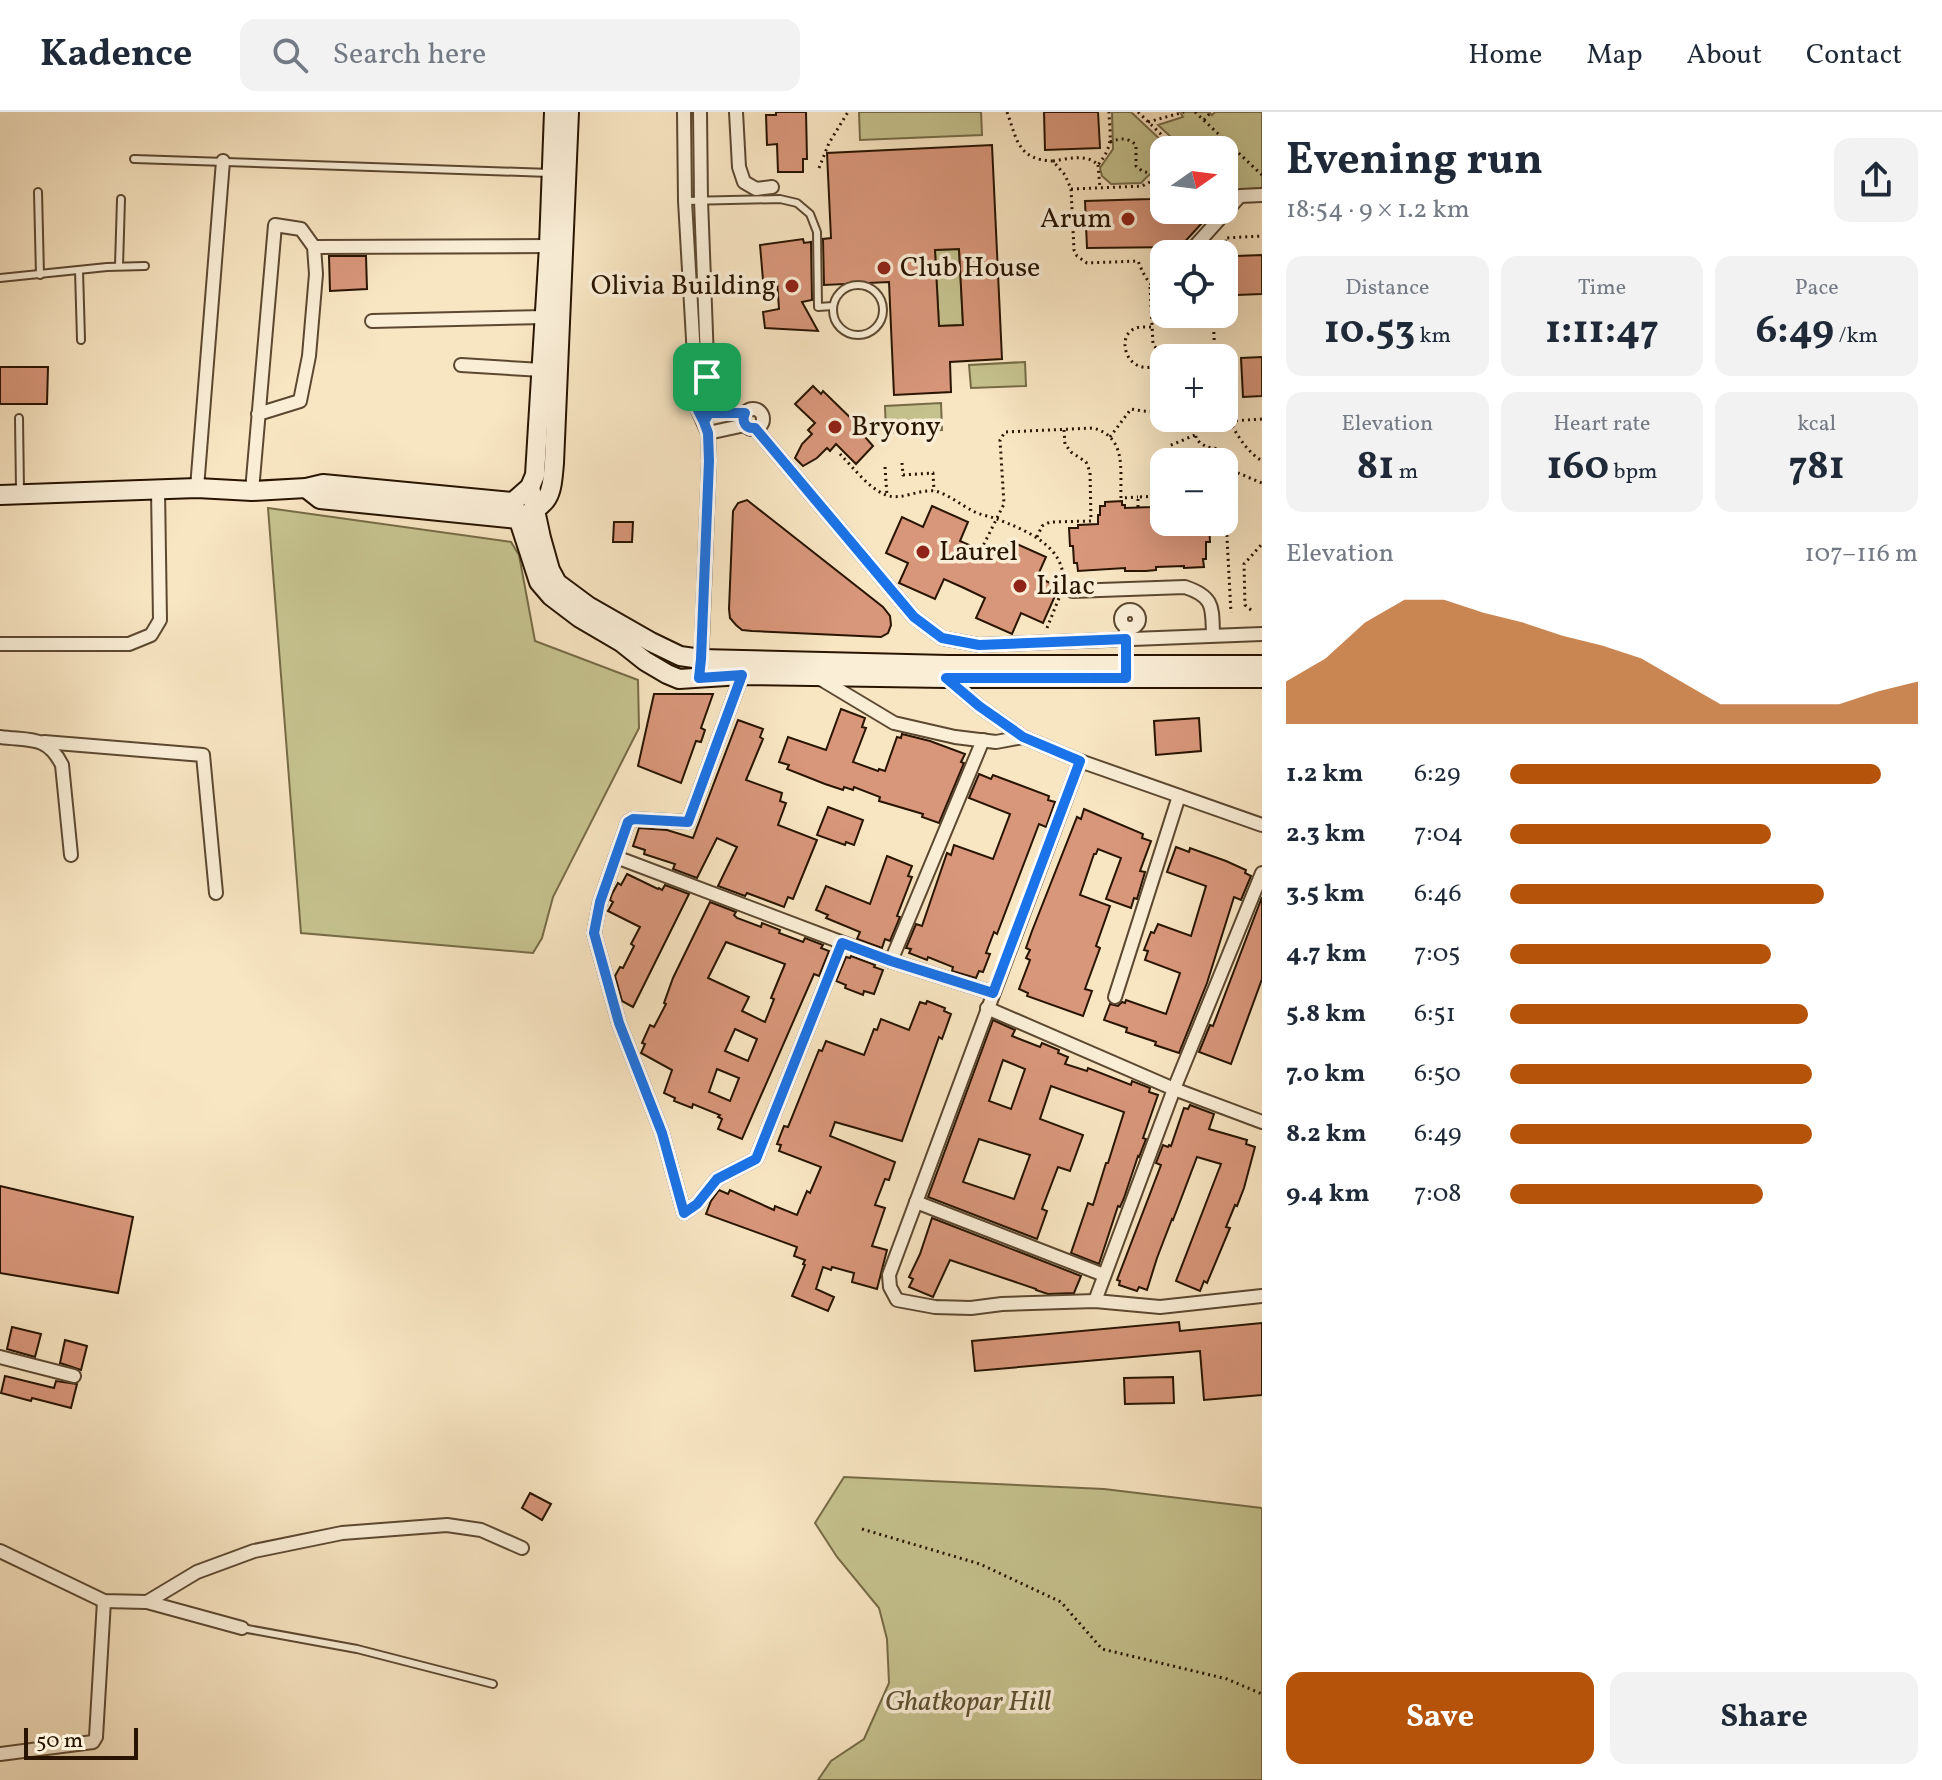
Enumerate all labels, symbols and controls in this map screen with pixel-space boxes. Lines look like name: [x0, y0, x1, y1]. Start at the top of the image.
search box: [240, 19, 800, 91]
text: Kadence: [40, 29, 192, 82]
icon: search: [268, 33, 312, 77]
text: Search here: [332, 34, 486, 76]
text: Home: [1468, 36, 1542, 75]
text: Map: [1586, 36, 1642, 75]
text: About: [1686, 36, 1762, 75]
text: Contact: [1806, 36, 1902, 75]
text: Evening run: [1286, 131, 1543, 192]
north arrow: [1150, 136, 1238, 224]
map controls: [1150, 136, 1238, 536]
button: share: [1834, 138, 1918, 222]
text: 18:54 · 9 × 1.2 km: [1286, 192, 1470, 228]
place label: Arum: [1040, 200, 1112, 239]
marker: Arum: [1119, 210, 1137, 228]
button: locate: [1150, 240, 1238, 328]
place label: Club House: [900, 249, 1040, 288]
marker: Club House: [875, 259, 893, 277]
place label: Olivia Building: [591, 267, 776, 306]
text: Distance: [1345, 273, 1429, 304]
text: Time: [1578, 273, 1626, 304]
text: Pace: [1795, 273, 1839, 304]
marker: Olivia Building: [783, 277, 801, 295]
text: 10.53: [1324, 304, 1415, 360]
text: 1:11:47: [1545, 304, 1659, 360]
text: 6:49: [1755, 304, 1834, 360]
text: km: [1415, 321, 1451, 352]
text: /km: [1834, 321, 1878, 352]
pin: [673, 343, 741, 411]
button: +: [1150, 344, 1238, 432]
icon: arrive: [685, 355, 729, 399]
place label: Bryony: [851, 408, 941, 447]
text: Elevation: [1342, 409, 1433, 440]
text: Heart rate: [1553, 409, 1651, 440]
text: kcal: [1797, 409, 1836, 440]
marker: Bryony: [826, 418, 844, 436]
text: 81: [1356, 440, 1394, 496]
text: 160: [1546, 440, 1609, 496]
text: 781: [1788, 440, 1845, 496]
button: −: [1150, 448, 1238, 536]
text: m: [1394, 457, 1418, 488]
text: bpm: [1609, 457, 1658, 488]
place label: Laurel: [939, 533, 1018, 572]
text: Elevation: [1286, 536, 1394, 572]
text: 107–116 m: [1804, 536, 1918, 572]
marker: Laurel: [914, 543, 932, 561]
place label: Lilac: [1036, 567, 1095, 606]
marker: Lilac: [1011, 577, 1029, 595]
text: 1.2 km: [1286, 756, 1363, 792]
text: 6:29: [1414, 756, 1461, 792]
text: 2.3 km: [1286, 816, 1366, 852]
text: 7:04: [1414, 816, 1463, 852]
text: 3.5 km: [1286, 876, 1365, 912]
text: 6:46: [1414, 876, 1462, 912]
text: 4.7 km: [1286, 936, 1367, 972]
text: 7:05: [1414, 936, 1461, 972]
text: 5.8 km: [1286, 996, 1366, 1032]
text: 6:51: [1414, 996, 1456, 1032]
text: 7.0 km: [1286, 1056, 1365, 1092]
text: 6:50: [1414, 1056, 1461, 1092]
text: 8.2 km: [1286, 1116, 1367, 1152]
text: 6:49: [1414, 1116, 1462, 1152]
text: 9.4 km: [1286, 1176, 1370, 1212]
text: 7:08: [1414, 1176, 1462, 1212]
button: Save: [1286, 1672, 1594, 1764]
button: Share: [1610, 1672, 1918, 1764]
park label: Ghatkopar Hill: [885, 1683, 1051, 1722]
scale bar: [24, 1724, 138, 1760]
text: 50 m: [36, 1726, 83, 1757]

